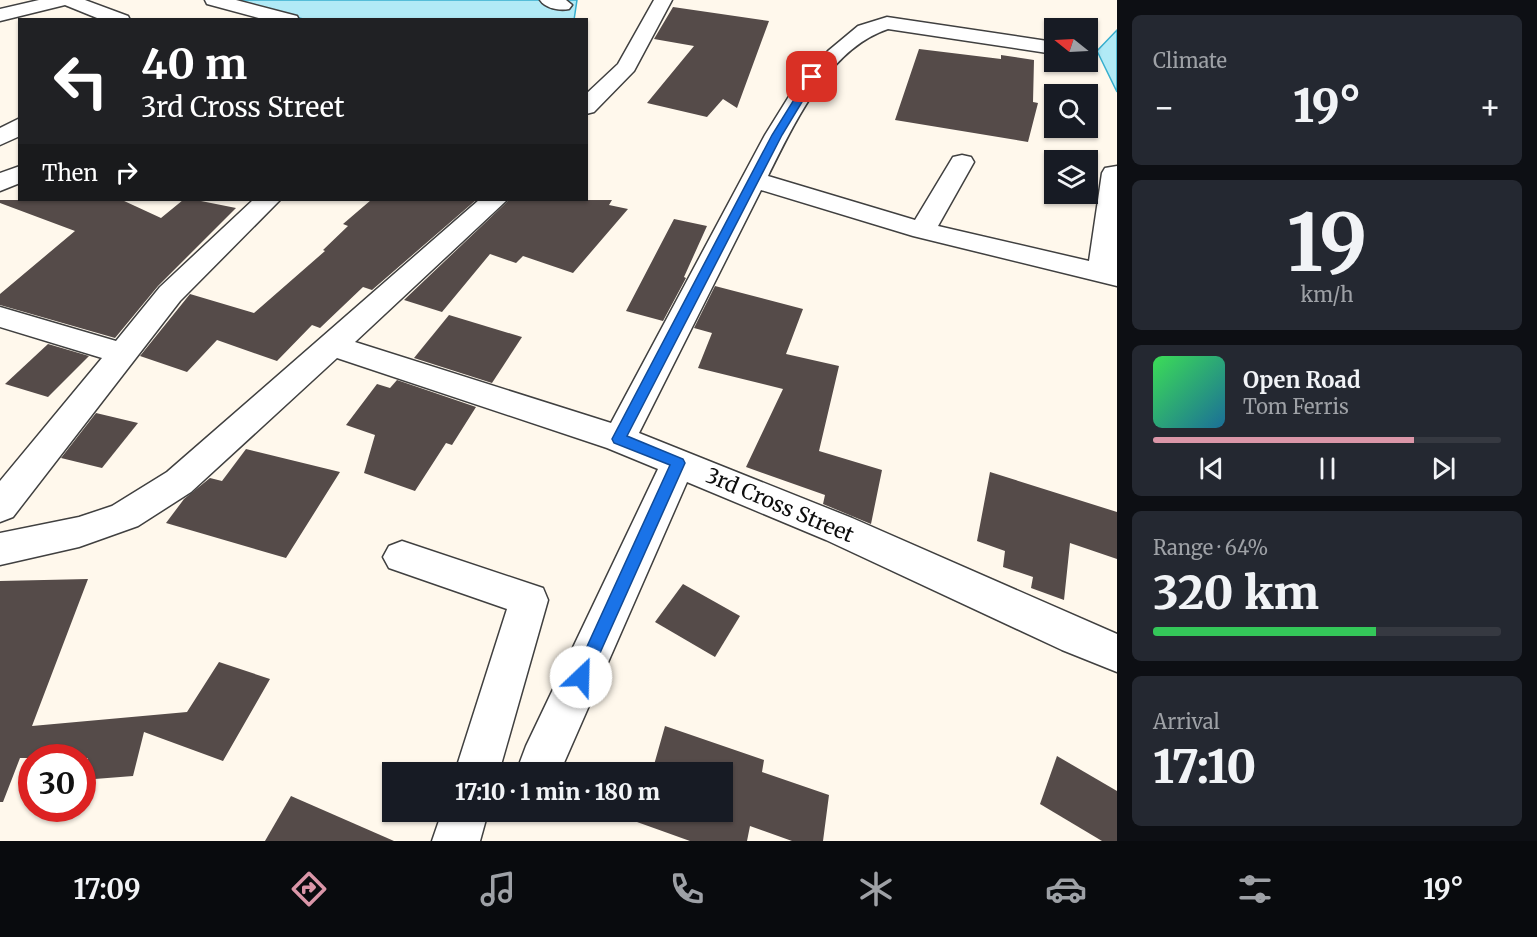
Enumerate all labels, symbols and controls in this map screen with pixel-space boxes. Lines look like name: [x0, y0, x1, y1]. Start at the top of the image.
north arrow: [1044, 18, 1098, 72]
map controls: [1044, 18, 1098, 204]
text: 40 m: [141, 38, 247, 90]
icon: left: [42, 42, 120, 120]
text: Climate: [1153, 48, 1227, 73]
pin: [786, 51, 837, 102]
icon: arrive: [795, 60, 828, 93]
text: 19°: [1293, 78, 1361, 134]
button: search: [1044, 84, 1098, 138]
text: −: [1153, 87, 1175, 128]
text: +: [1479, 87, 1501, 128]
text: 3rd Cross Street: [141, 90, 344, 124]
button: layers: [1044, 150, 1098, 204]
icon: right: [110, 156, 143, 189]
text: Then: [42, 159, 98, 187]
text: 19: [1287, 194, 1367, 292]
text: km/h: [1301, 282, 1353, 307]
text: Open Road: [1243, 366, 1361, 394]
text: Tom Ferris: [1243, 394, 1349, 419]
icon: previous: [1195, 452, 1228, 485]
icon: pause: [1311, 452, 1344, 485]
icon: next: [1427, 452, 1460, 485]
street label: 3rd Cross Street: [702, 462, 858, 548]
text: Range · 64%: [1153, 535, 1268, 560]
text: 320 km: [1153, 565, 1319, 621]
position arrow: [549, 645, 613, 709]
text: Arrival: [1153, 709, 1220, 734]
text: 17:10: [1153, 739, 1256, 795]
speed limit sign: 30: [18, 744, 96, 822]
text: 17:10 · 1 min · 180 m: [455, 778, 660, 806]
icon: directions: [288, 868, 330, 910]
icon: music: [477, 868, 519, 910]
icon: phone: [666, 868, 708, 910]
icon: climate: [855, 868, 897, 910]
icon: car: [1045, 868, 1087, 910]
icon: filters: [1234, 868, 1276, 910]
text: 17:09: [74, 872, 141, 906]
text: 19°: [1423, 872, 1463, 906]

